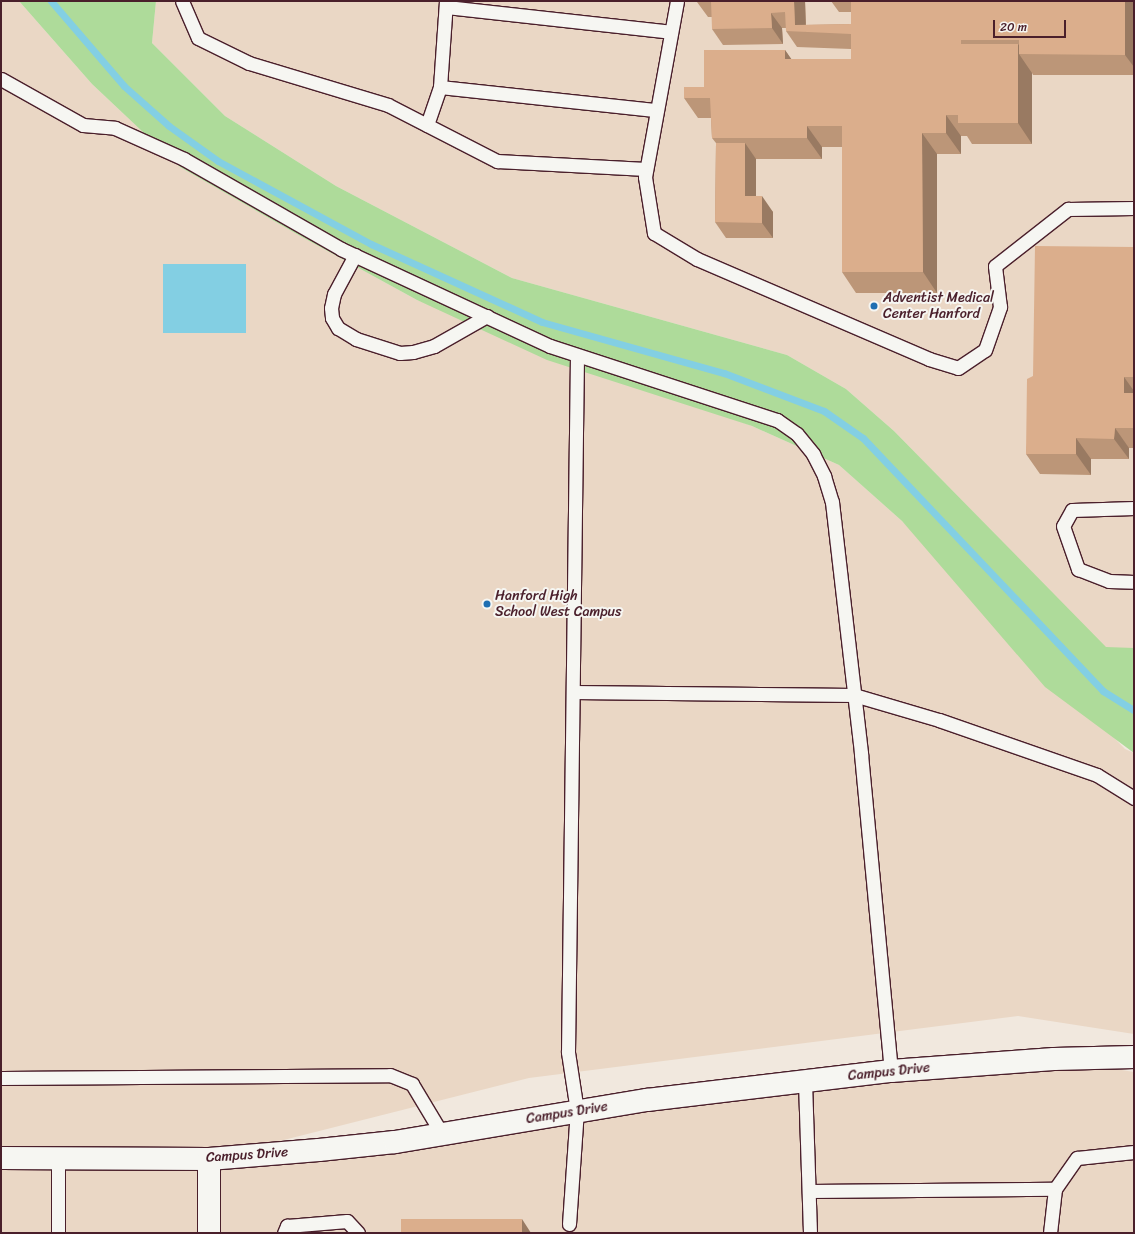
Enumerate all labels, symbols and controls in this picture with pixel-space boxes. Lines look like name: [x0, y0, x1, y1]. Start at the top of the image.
scale bar: [995, 12, 1068, 38]
text: 20 m: [1000, 16, 1027, 38]
place label: Adventist Medical Center Hanford: [883, 290, 994, 322]
marker: Adventist Medical Center Hanford: [868, 300, 880, 312]
place label: Hanford High School West Campus: [495, 588, 621, 620]
marker: Hanford High School West Campus: [482, 599, 492, 609]
street label: Campus Drive: [847, 1059, 931, 1085]
street label: Campus Drive: [525, 1098, 609, 1128]
street label: Campus Drive: [205, 1144, 289, 1166]

